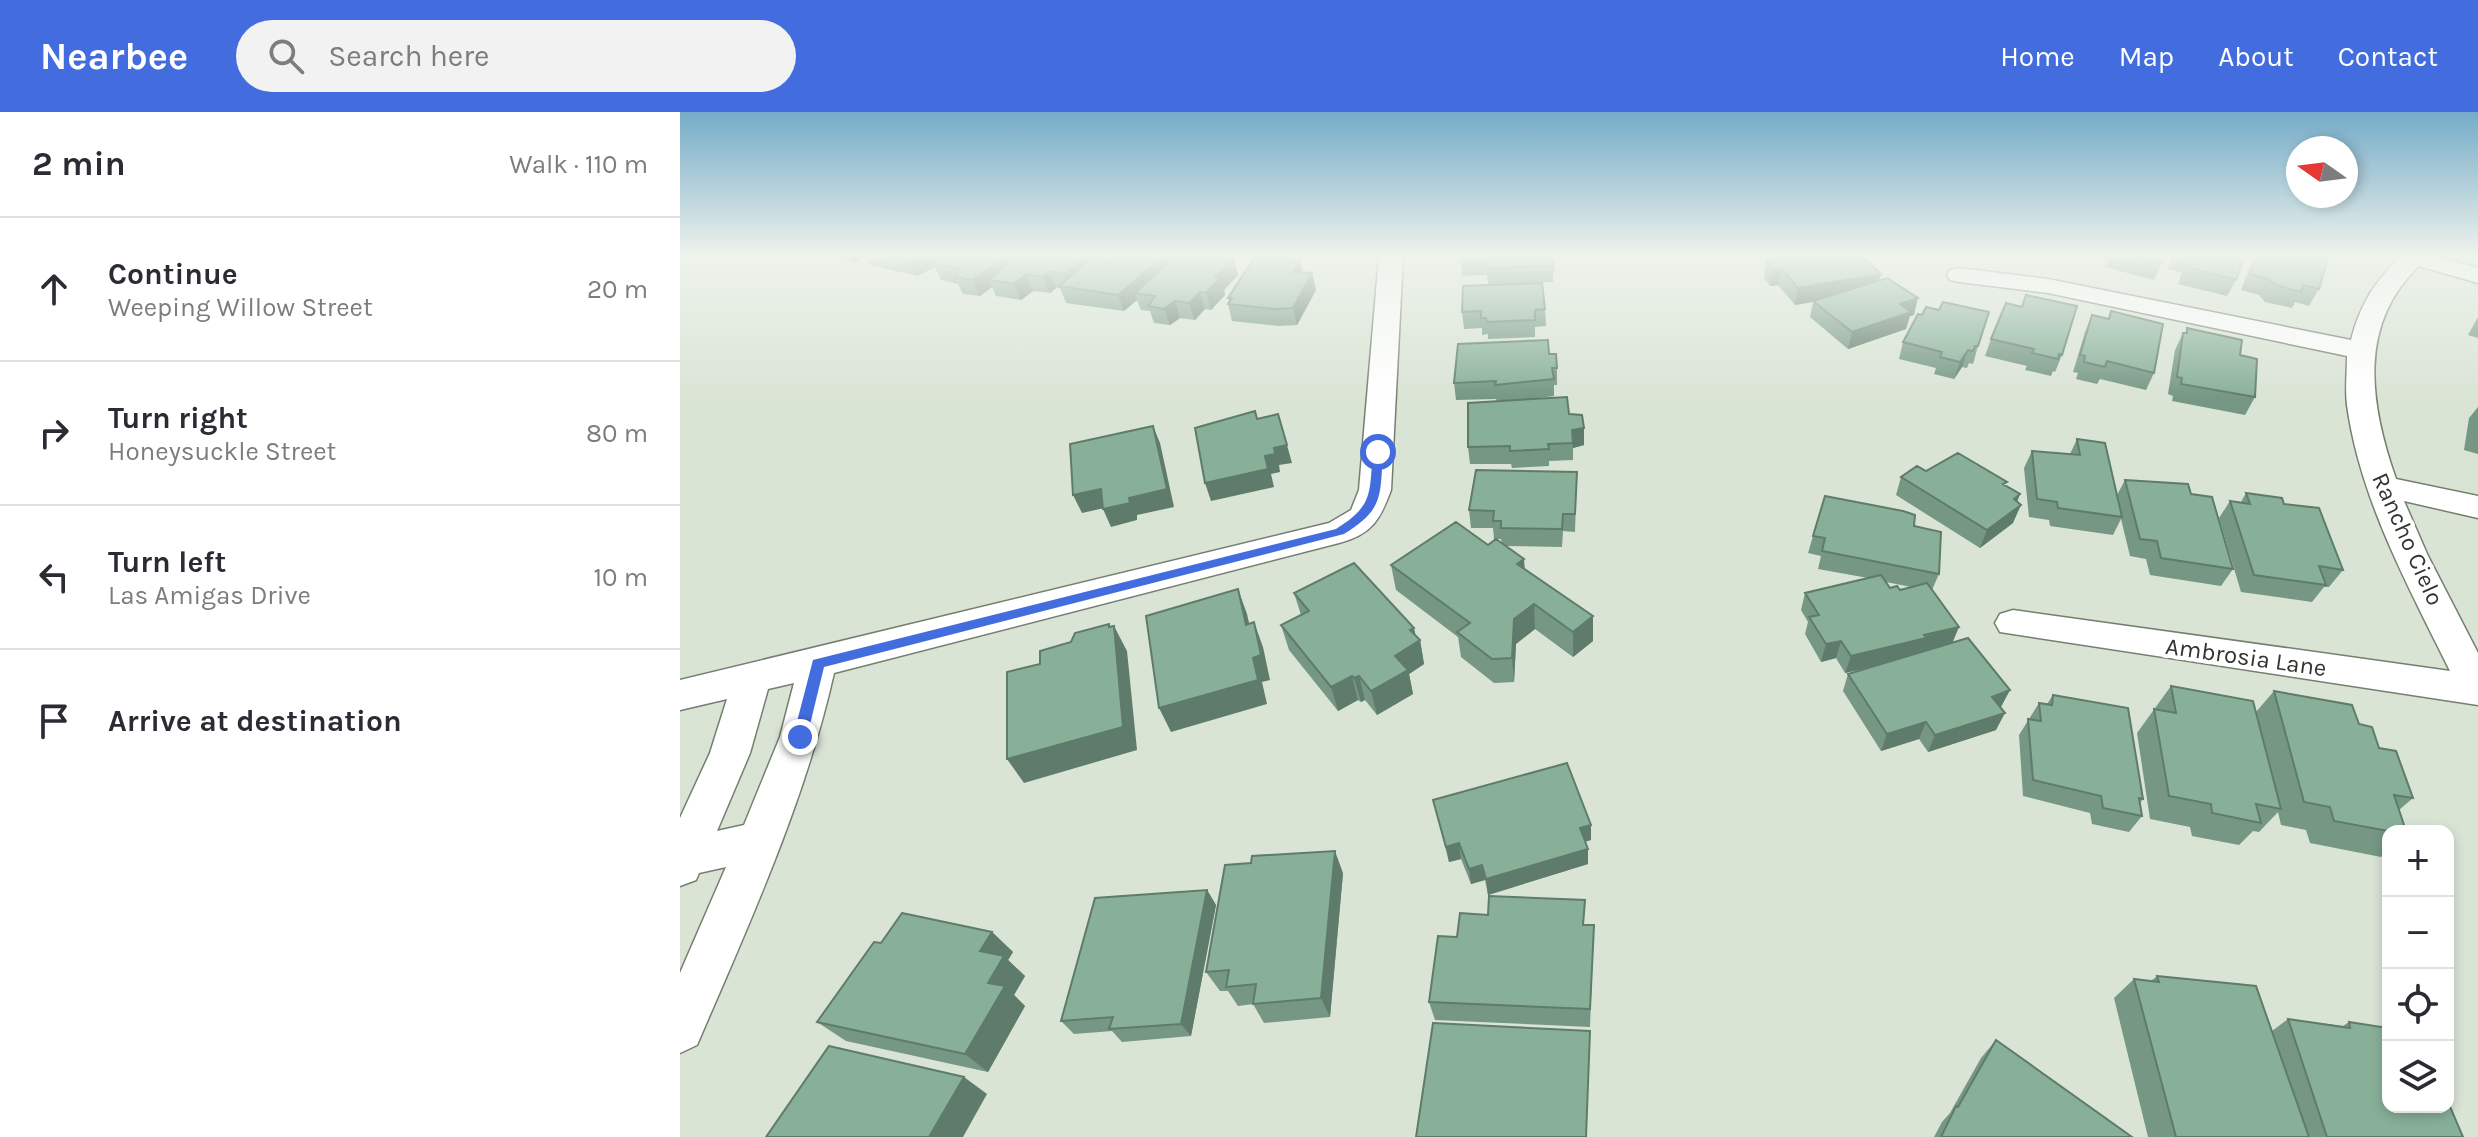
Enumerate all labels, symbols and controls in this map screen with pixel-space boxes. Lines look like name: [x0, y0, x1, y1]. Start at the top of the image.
search box: [236, 20, 796, 92]
text: Nearbee: [40, 34, 188, 79]
icon: search: [264, 34, 308, 78]
text: Search here: [328, 38, 490, 74]
text: Home: [2000, 40, 2075, 73]
text: Map: [2119, 40, 2174, 73]
text: About: [2218, 40, 2294, 73]
text: Contact: [2338, 40, 2438, 73]
north arrow: [2286, 136, 2358, 208]
text: 2 min: [32, 144, 126, 184]
text: Walk · 110 m: [509, 149, 648, 180]
text: Continue: [108, 256, 238, 292]
icon: ahead: [32, 267, 76, 311]
text: 20 m: [587, 274, 648, 305]
text: Weeping Willow Street: [108, 292, 373, 323]
text: Turn right: [108, 400, 248, 436]
icon: right: [32, 411, 76, 455]
text: 80 m: [586, 418, 648, 449]
route start: [1360, 434, 1396, 470]
text: Honeysuckle Street: [108, 436, 336, 467]
street label: Rancho Cielo: [2366, 468, 2450, 610]
text: Turn left: [108, 544, 226, 580]
icon: left: [32, 555, 76, 599]
text: 10 m: [593, 562, 648, 593]
text: Las Amigas Drive: [108, 580, 311, 611]
street label: Ambrosia Lane: [2164, 632, 2328, 682]
icon: arrive: [32, 699, 76, 743]
text: Arrive at destination: [108, 703, 402, 739]
route end: [782, 719, 818, 755]
map controls: [2382, 825, 2454, 1113]
button: +: [2382, 825, 2454, 897]
button: −: [2382, 897, 2454, 969]
button: locate: [2382, 969, 2454, 1041]
button: layers: [2382, 1041, 2454, 1113]

